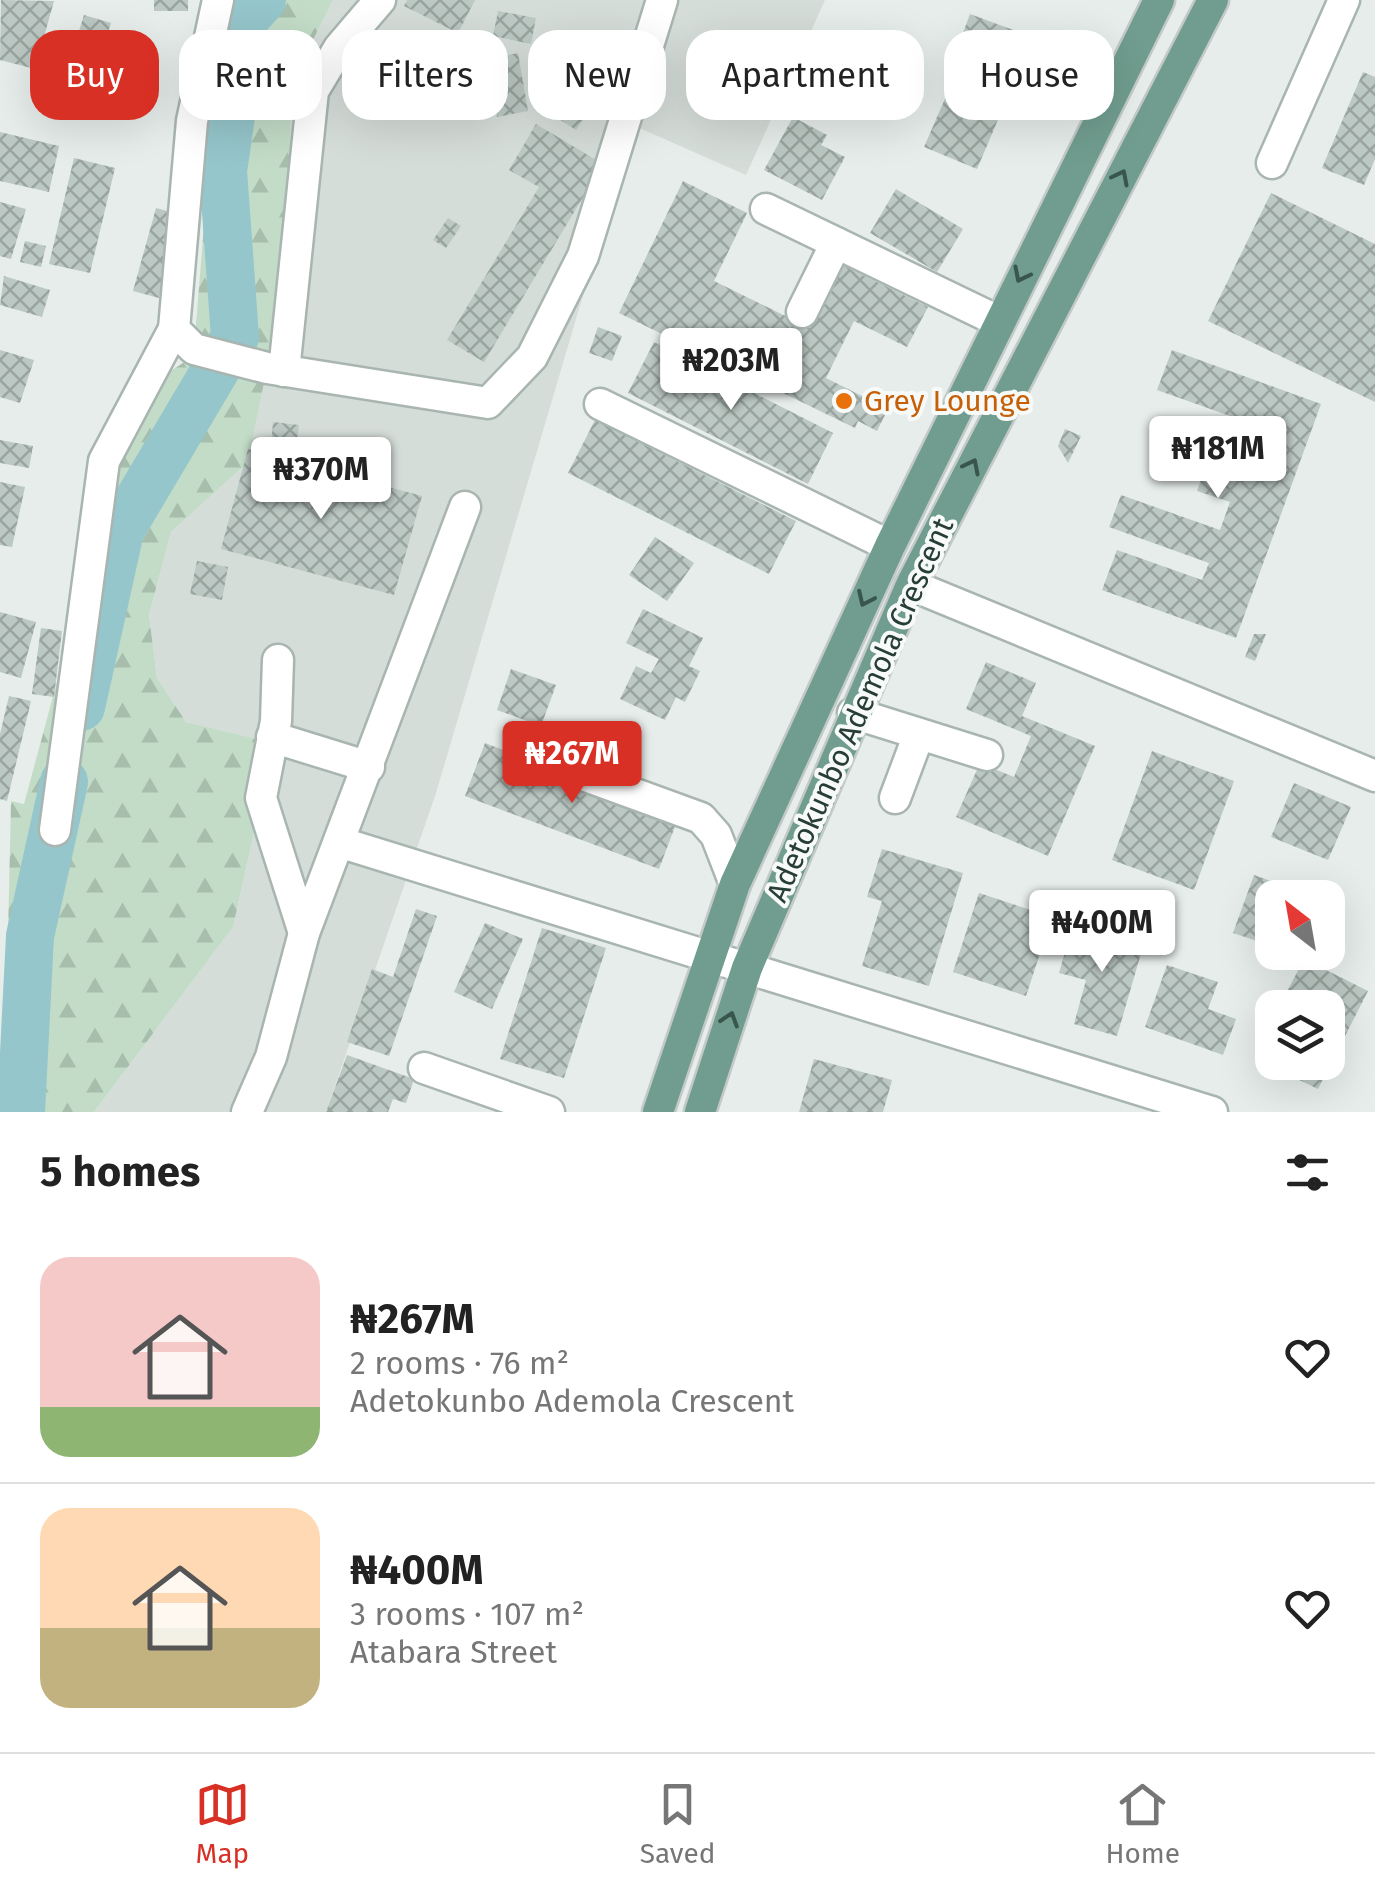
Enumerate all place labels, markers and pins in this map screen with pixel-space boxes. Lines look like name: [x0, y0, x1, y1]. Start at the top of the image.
pin: ₦203M: [661, 328, 801, 413]
place label: Grey Lounge: [864, 383, 1031, 419]
marker: Grey Lounge: [833, 390, 855, 412]
pin: ₦181M: [1148, 416, 1288, 501]
pin: ₦370M: [251, 437, 391, 522]
pin: ₦267M: [502, 721, 642, 806]
pin: ₦400M: [1032, 890, 1172, 975]

